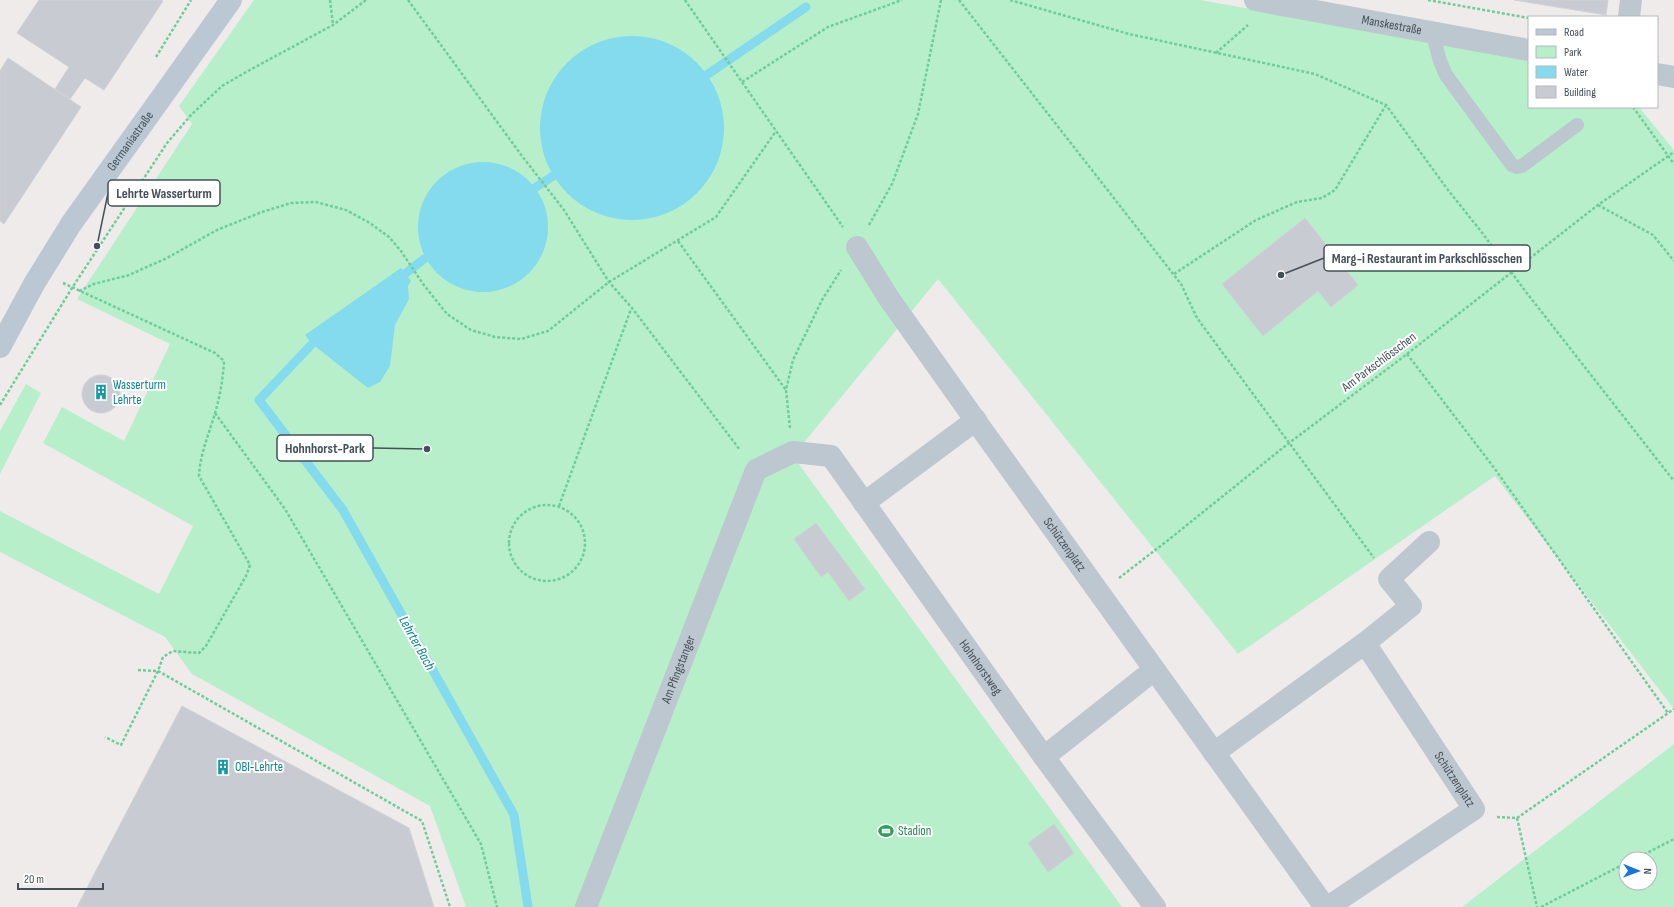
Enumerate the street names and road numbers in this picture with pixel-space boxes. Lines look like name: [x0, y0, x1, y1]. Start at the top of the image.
street label: Manskestraße: [1360, 12, 1423, 38]
street label: Germaniastraße: [103, 108, 157, 174]
street label: Am Parkschlösschen: [1338, 329, 1419, 396]
street label: Schützenplatz: [1040, 514, 1090, 575]
street label: Am Pfingstanger: [658, 633, 699, 707]
street label: Hohnhorstweg: [955, 636, 1005, 698]
street label: Schützenplatz: [1431, 749, 1479, 810]

